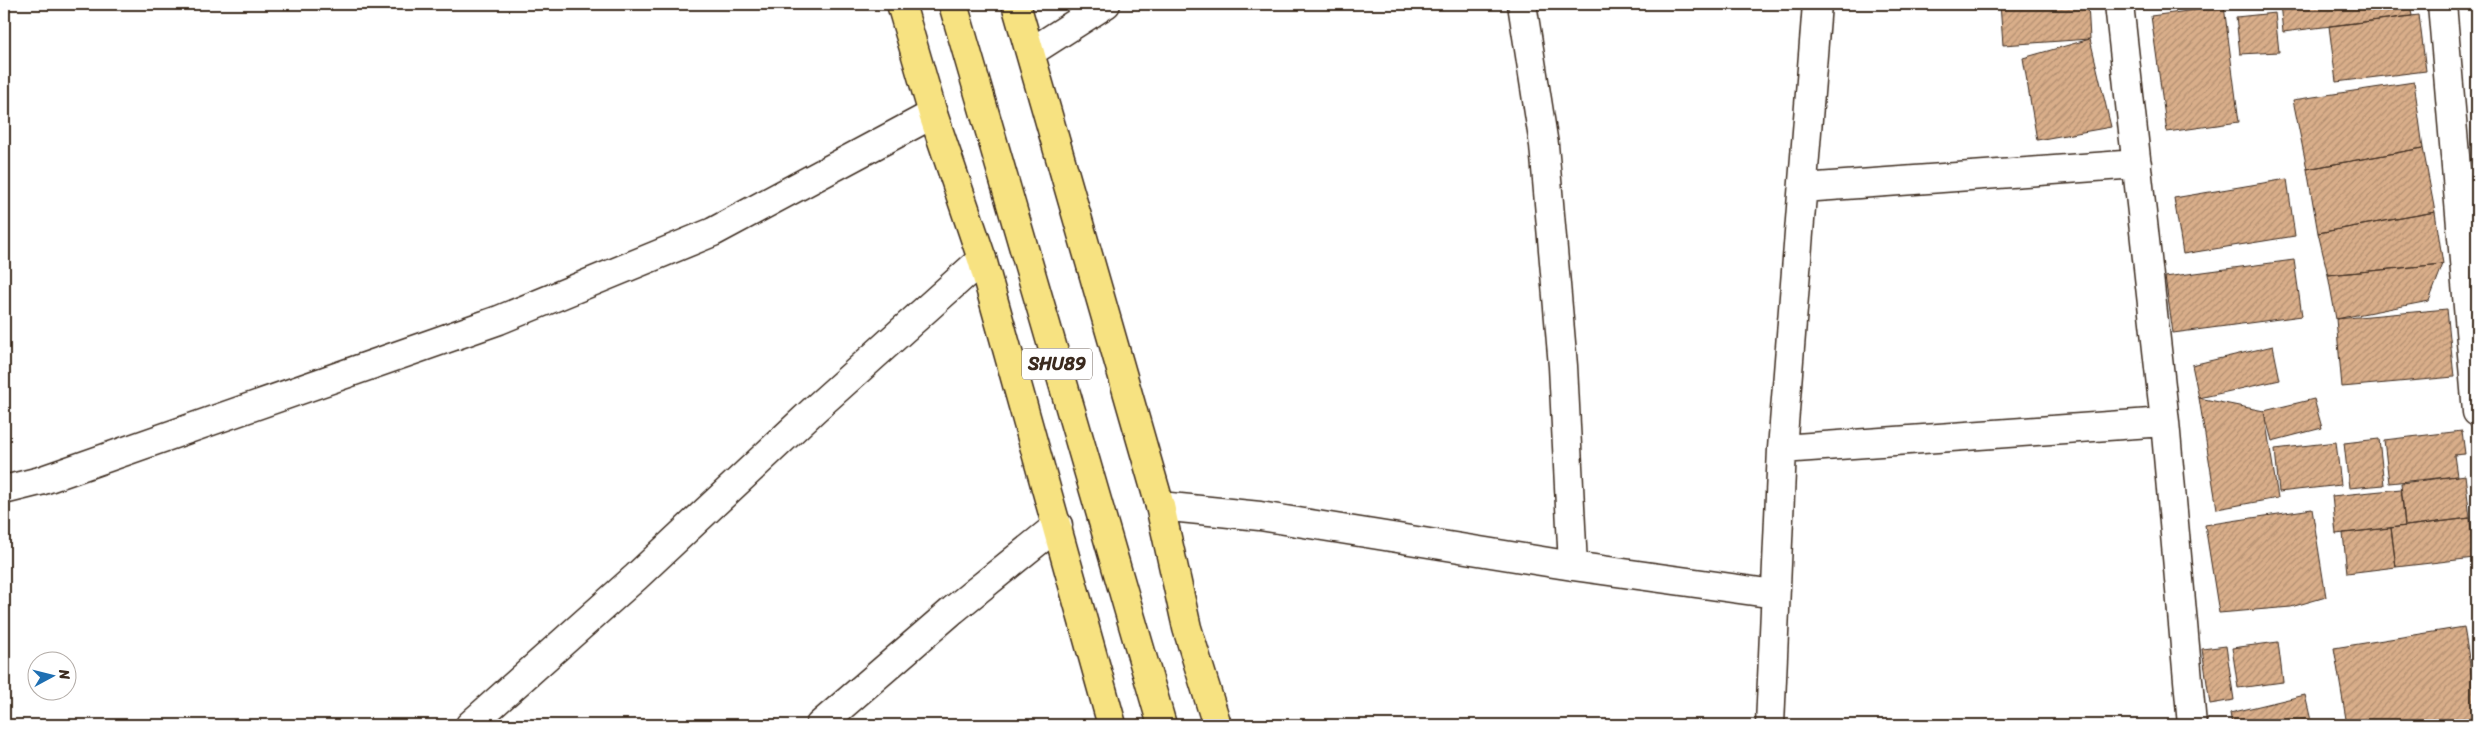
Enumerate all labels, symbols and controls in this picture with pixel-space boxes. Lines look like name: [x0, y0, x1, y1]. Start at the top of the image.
road number: SHU89: [1022, 348, 1092, 379]
north arrow: [28, 652, 78, 702]
text: N: [51, 667, 77, 681]

